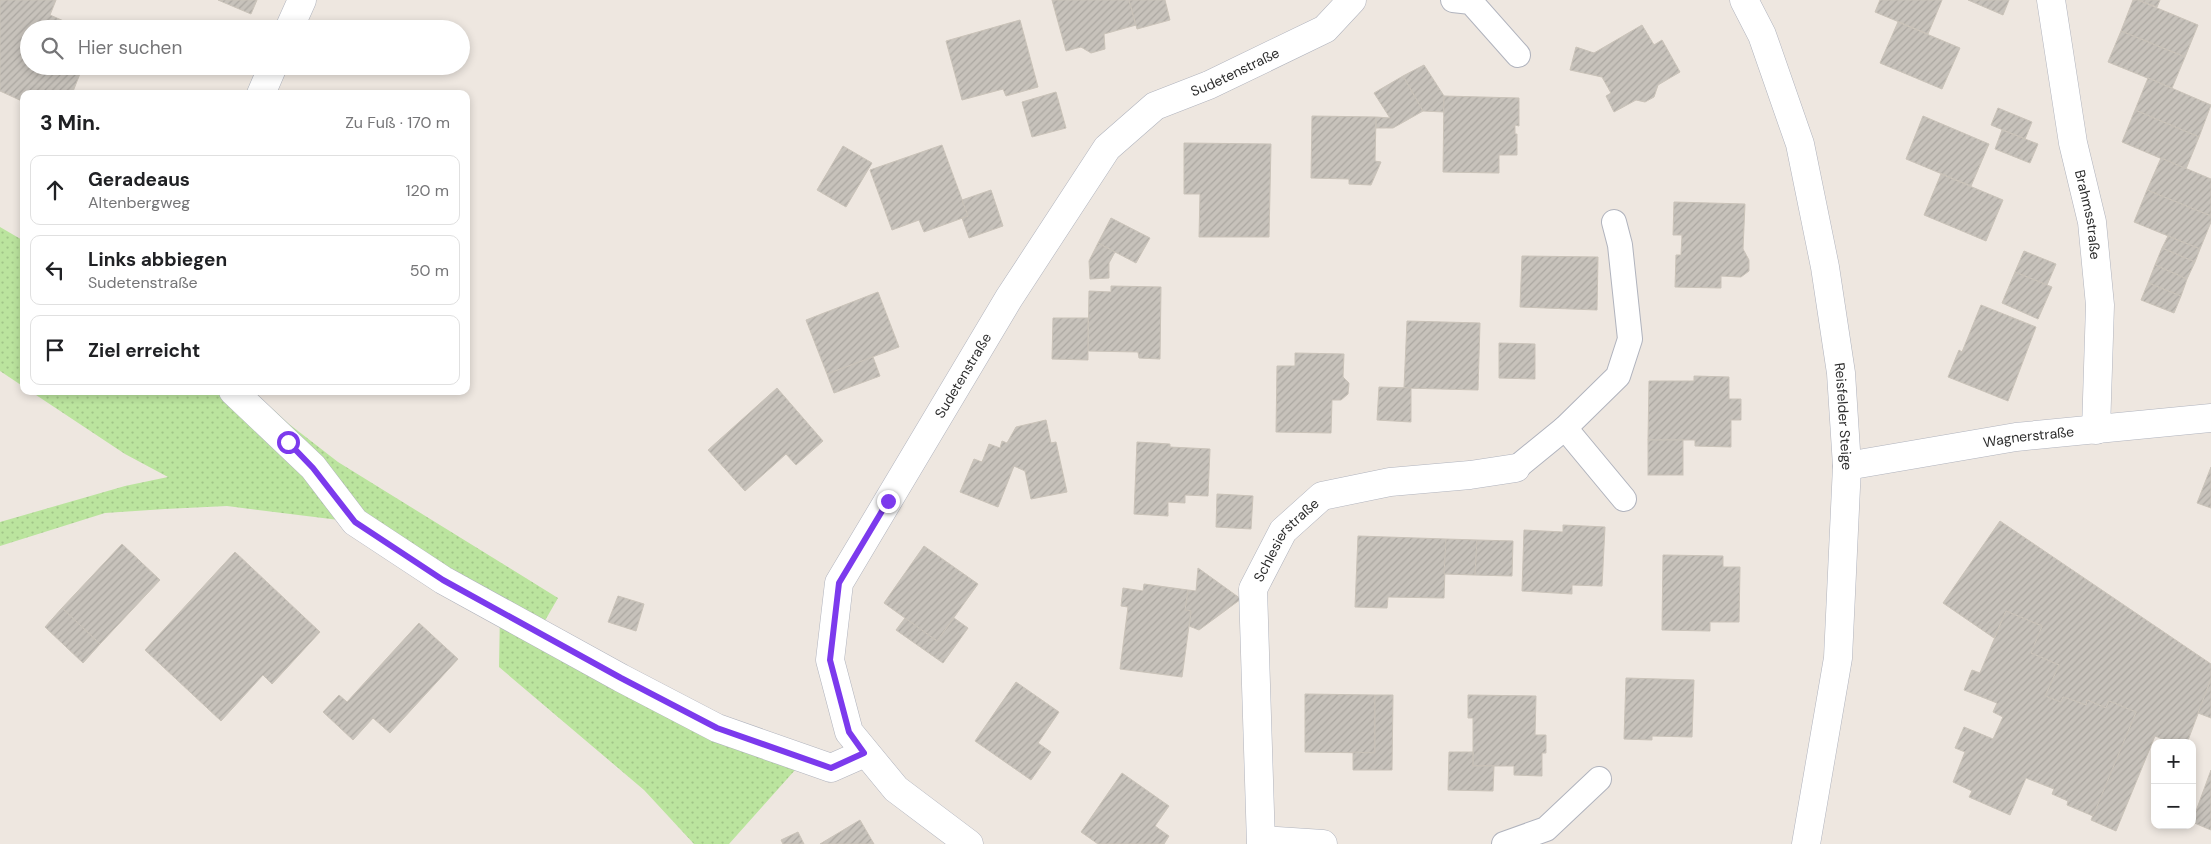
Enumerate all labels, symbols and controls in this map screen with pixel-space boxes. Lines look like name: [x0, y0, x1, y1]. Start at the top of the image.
search box: [20, 20, 470, 75]
icon: search: [38, 34, 66, 62]
text: Hier suchen: [78, 35, 182, 60]
street label: Sudetenstraße: [1188, 43, 1282, 100]
text: 3 Min.: [40, 109, 100, 137]
text: Zu Fuß · 170 m: [345, 112, 450, 133]
text: Geradeaus: [88, 167, 190, 192]
street label: Brahmsstraße: [2071, 168, 2105, 260]
icon: ahead: [41, 176, 69, 204]
text: 120 m: [405, 180, 449, 201]
text: Altenbergweg: [88, 192, 190, 213]
text: Links abbiegen: [88, 247, 227, 272]
icon: left: [41, 256, 69, 284]
text: 50 m: [410, 260, 449, 281]
text: Sudetenstraße: [88, 272, 198, 293]
street label: Sudetenstraße: [931, 330, 995, 421]
icon: arrive: [41, 336, 69, 364]
text: Ziel erreicht: [88, 338, 200, 363]
street label: Reisfelder Steige: [1831, 361, 1856, 471]
street label: Wagnerstraße: [1982, 422, 2075, 451]
route start: [277, 431, 300, 454]
route end: [877, 490, 900, 513]
street label: Schlesierstraße: [1249, 494, 1323, 585]
map controls: [2151, 739, 2196, 829]
button: +: [2151, 739, 2196, 784]
button: −: [2151, 784, 2196, 829]

